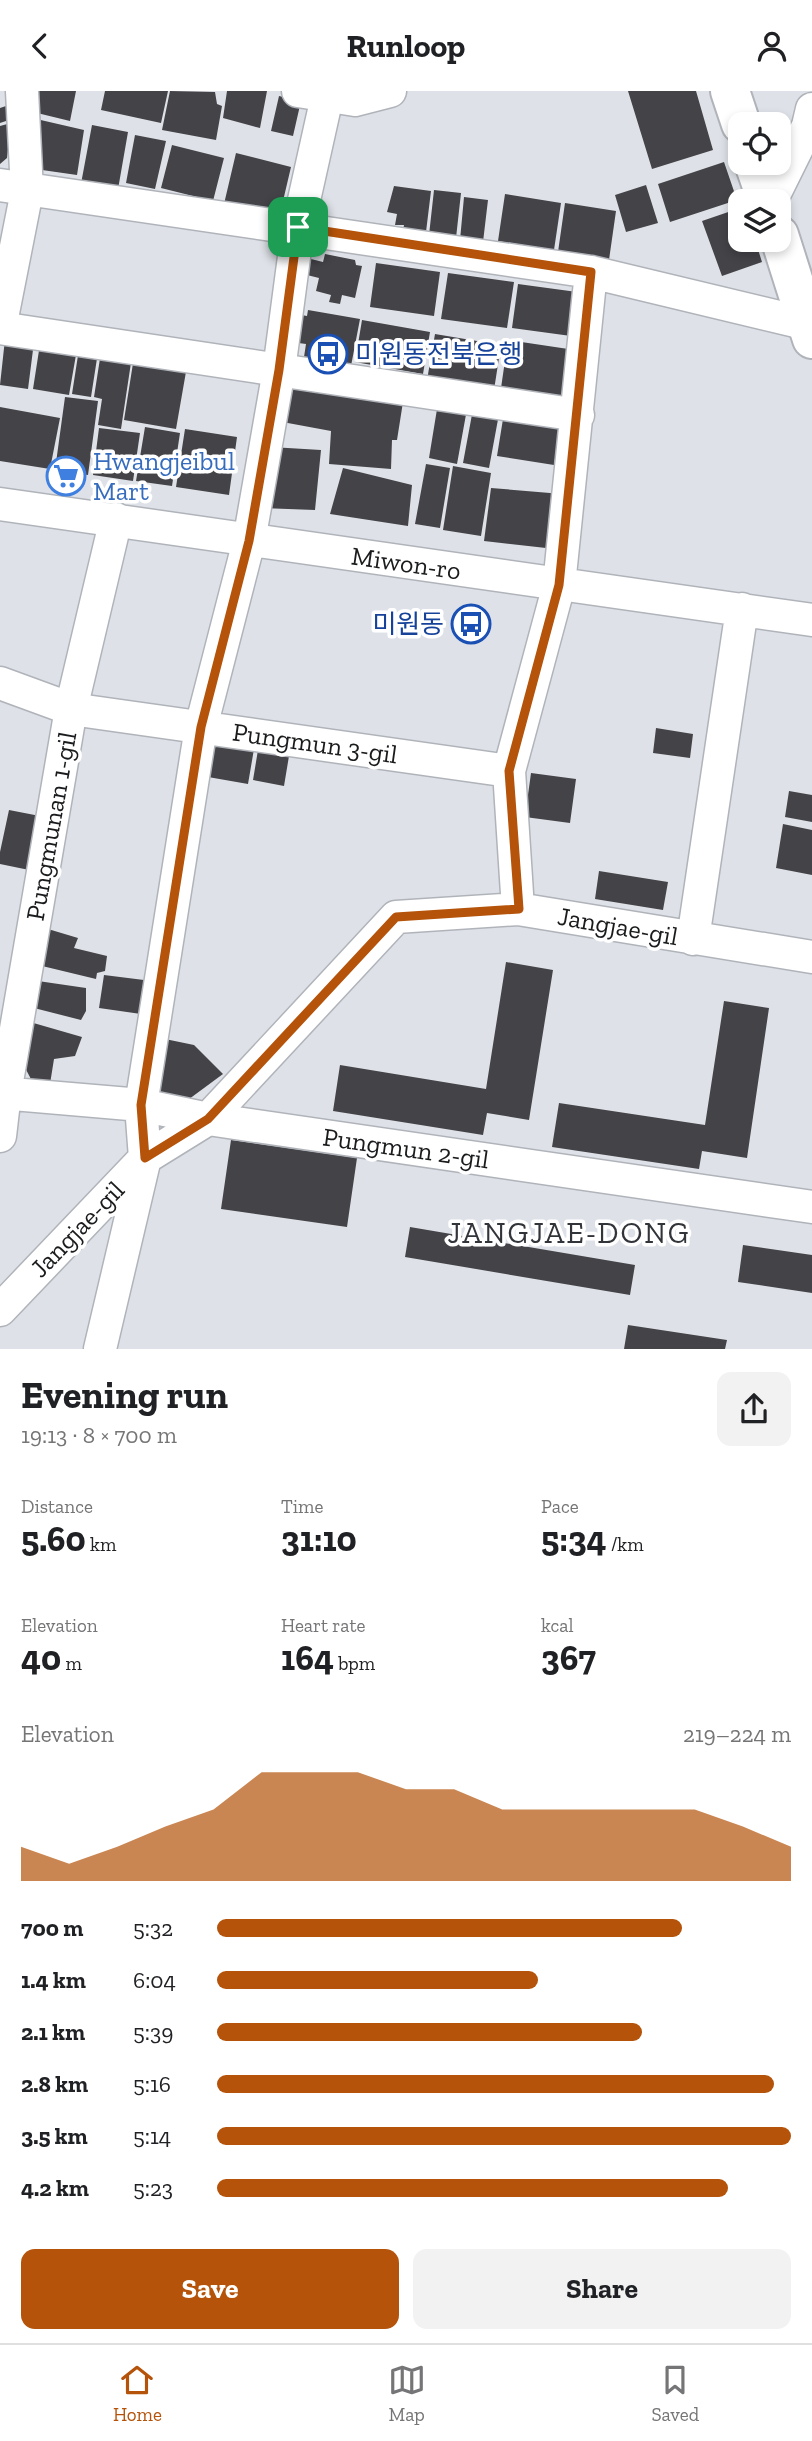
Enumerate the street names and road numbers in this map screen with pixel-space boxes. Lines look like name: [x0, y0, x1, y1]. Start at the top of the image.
street label: Miwon-ro: [349, 539, 463, 587]
street label: Pungmun 3-gil: [230, 716, 400, 770]
street label: Pungmunan 1-gil: [19, 729, 83, 923]
street label: Jangjae-gil: [555, 900, 681, 952]
street label: Pungmun 2-gil: [321, 1121, 491, 1176]
street label: Jangjae-gil: [23, 1174, 131, 1284]

